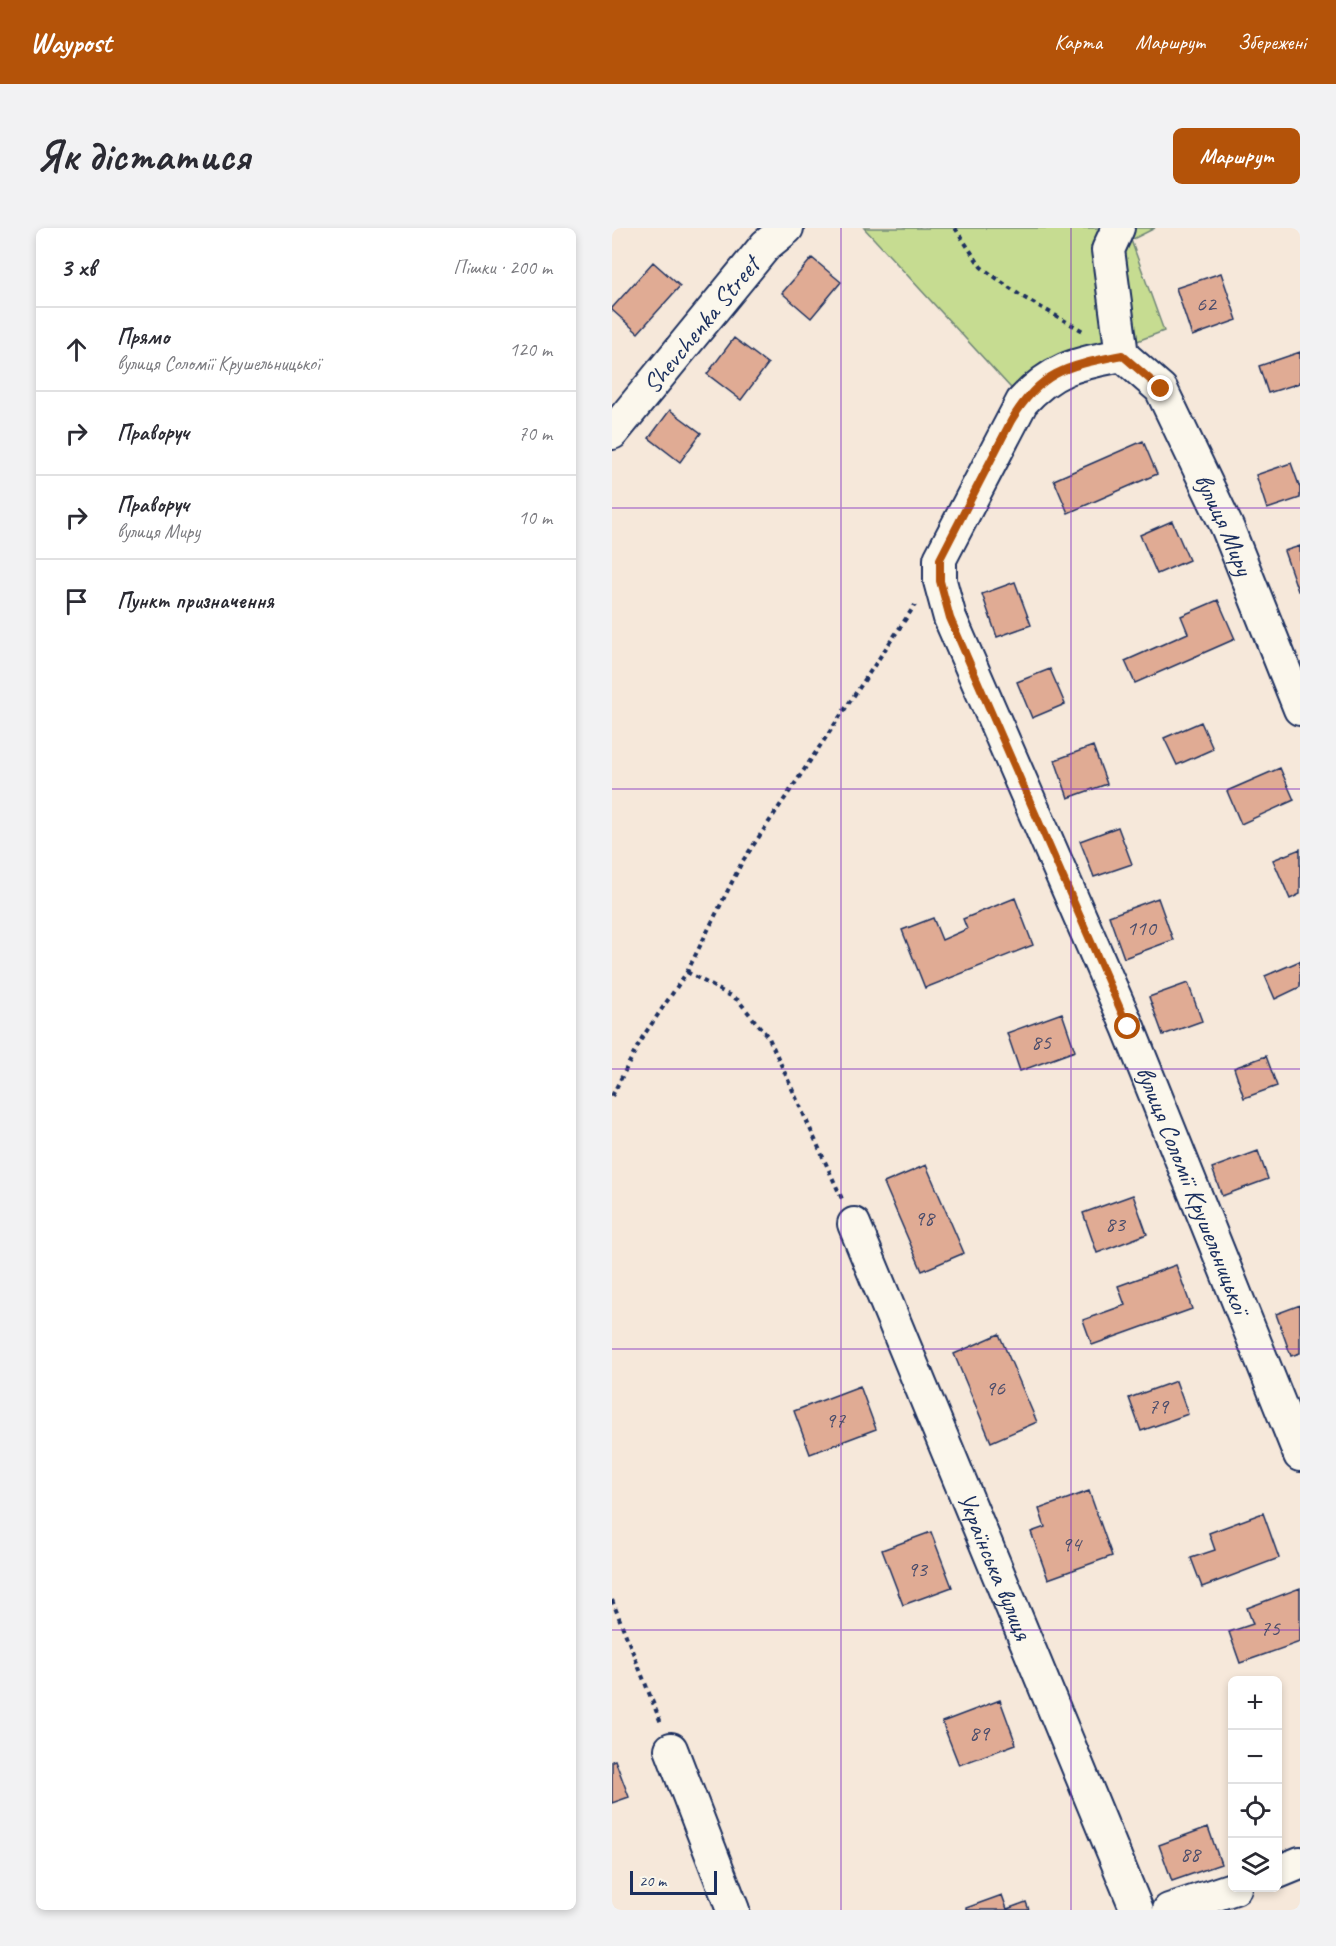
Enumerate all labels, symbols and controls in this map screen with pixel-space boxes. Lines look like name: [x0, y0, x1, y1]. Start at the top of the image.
text: Waypost: [30, 25, 111, 60]
text: Карта: [1054, 29, 1102, 55]
text: Маршрут: [1135, 29, 1205, 55]
text: Збережені: [1238, 29, 1306, 55]
button: Маршрут: [1173, 128, 1300, 184]
text: Як дістатися: [36, 130, 250, 183]
street label: Shevchenka Street: [635, 247, 769, 400]
text: 3 хв: [60, 251, 95, 284]
text: Пішки · 200 m: [453, 255, 552, 280]
house number: 62: [1196, 290, 1218, 318]
text: Прямо: [117, 323, 169, 351]
icon: ahead: [60, 333, 93, 366]
text: 120 m: [509, 337, 552, 362]
text: вулиця Соломії Крушельницької: [117, 351, 320, 376]
route end: [1147, 375, 1173, 401]
icon: right: [60, 417, 93, 450]
text: Праворуч: [117, 419, 189, 447]
text: 70 m: [518, 421, 552, 446]
street label: вулиця Миру: [1187, 468, 1262, 582]
text: Праворуч: [117, 491, 189, 519]
icon: right: [60, 501, 93, 534]
text: 10 m: [518, 505, 552, 530]
text: вулиця Миру: [117, 519, 200, 544]
icon: arrive: [60, 585, 93, 618]
text: Пункт призначення: [117, 587, 274, 615]
house number: 110: [1126, 914, 1158, 942]
route start: [1114, 1013, 1140, 1039]
house number: 85: [1031, 1028, 1052, 1056]
street label: вулиця Соломії Крушельницької: [1129, 1061, 1260, 1323]
house number: 98: [914, 1204, 936, 1232]
house number: 83: [1105, 1210, 1127, 1238]
house number: 96: [985, 1374, 1006, 1402]
house number: 79: [1148, 1392, 1170, 1420]
house number: 97: [825, 1406, 846, 1434]
street label: Українська вулиця: [950, 1487, 1041, 1646]
house number: 94: [1061, 1530, 1083, 1558]
house number: 93: [907, 1555, 929, 1583]
house number: 75: [1260, 1614, 1281, 1642]
map controls: [1228, 1676, 1282, 1892]
button: +: [1228, 1676, 1282, 1730]
house number: 89: [969, 1719, 991, 1747]
button: −: [1228, 1730, 1282, 1784]
button: locate: [1228, 1784, 1282, 1838]
button: layers: [1228, 1838, 1282, 1892]
house number: 88: [1180, 1840, 1202, 1868]
scale bar: [630, 1868, 717, 1896]
text: 20 m: [639, 1871, 666, 1891]

